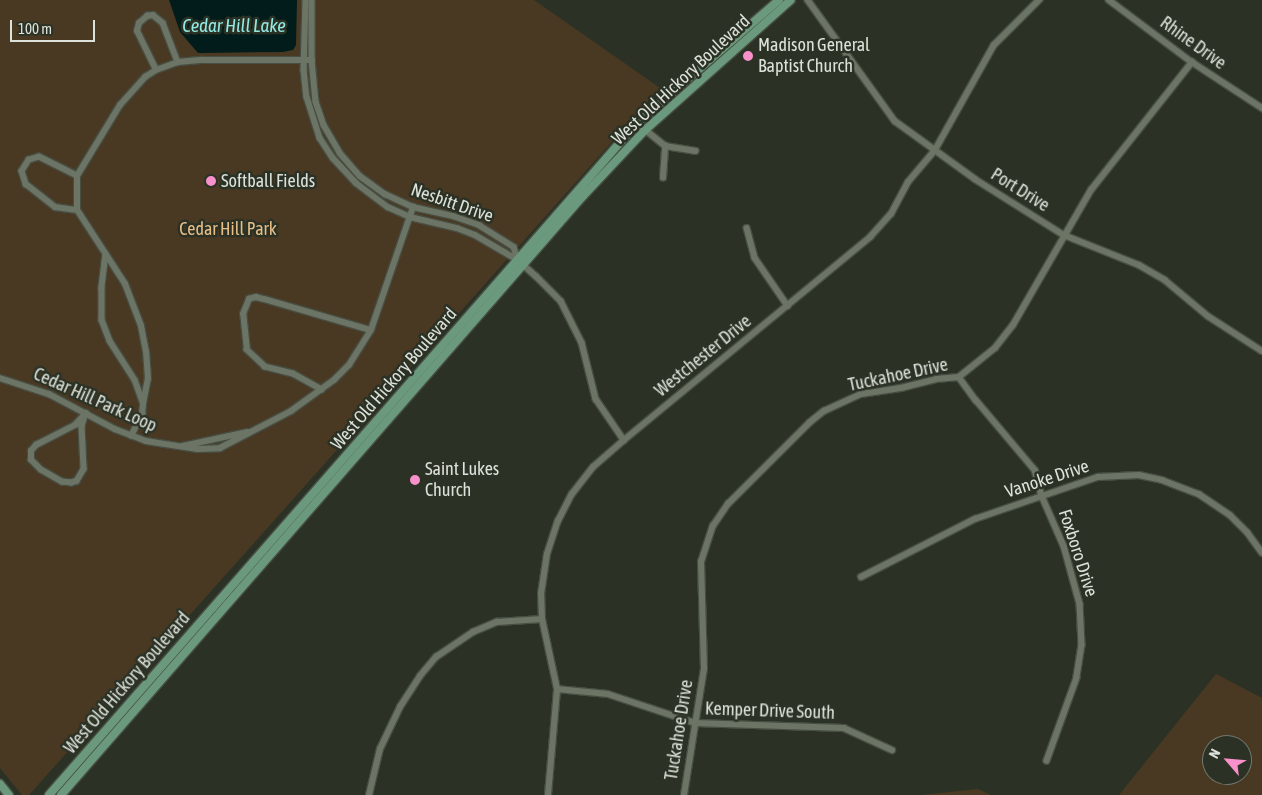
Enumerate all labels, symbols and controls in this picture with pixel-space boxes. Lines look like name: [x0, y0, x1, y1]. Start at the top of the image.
scale bar: [12, 10, 98, 42]
street label: West Old Hickory Boulevard: [607, 10, 755, 150]
street label: Rhine Drive: [1156, 12, 1230, 74]
water label: Cedar Hill Lake: [182, 15, 286, 37]
text: 100 m: [18, 20, 52, 37]
place label: Madison General Baptist Church: [758, 35, 870, 78]
marker: Madison General Baptist Church: [742, 50, 754, 62]
street label: Port Drive: [987, 164, 1053, 216]
place label: Softball Fields: [221, 170, 315, 192]
marker: Softball Fields: [205, 175, 217, 187]
street label: Nesbitt Drive: [408, 179, 496, 227]
park label: Cedar Hill Park: [179, 218, 277, 240]
street label: West Old Hickory Boulevard: [326, 304, 462, 454]
street label: Westchester Drive: [650, 311, 756, 401]
street label: Tuckahoe Drive: [846, 354, 950, 396]
street label: Cedar Hill Park Loop: [30, 363, 160, 437]
street label: Vanoke Drive: [1002, 455, 1092, 503]
place label: Saint Lukes Church: [425, 459, 499, 502]
marker: Saint Lukes Church: [409, 474, 421, 486]
street label: Foxboro Drive: [1054, 507, 1102, 599]
street label: West Old Hickory Boulevard: [59, 608, 195, 758]
street label: Tuckahoe Drive: [660, 678, 698, 782]
street label: Kemper Drive South: [705, 698, 835, 724]
north arrow: [1202, 735, 1252, 785]
text: N: [1206, 746, 1224, 761]

